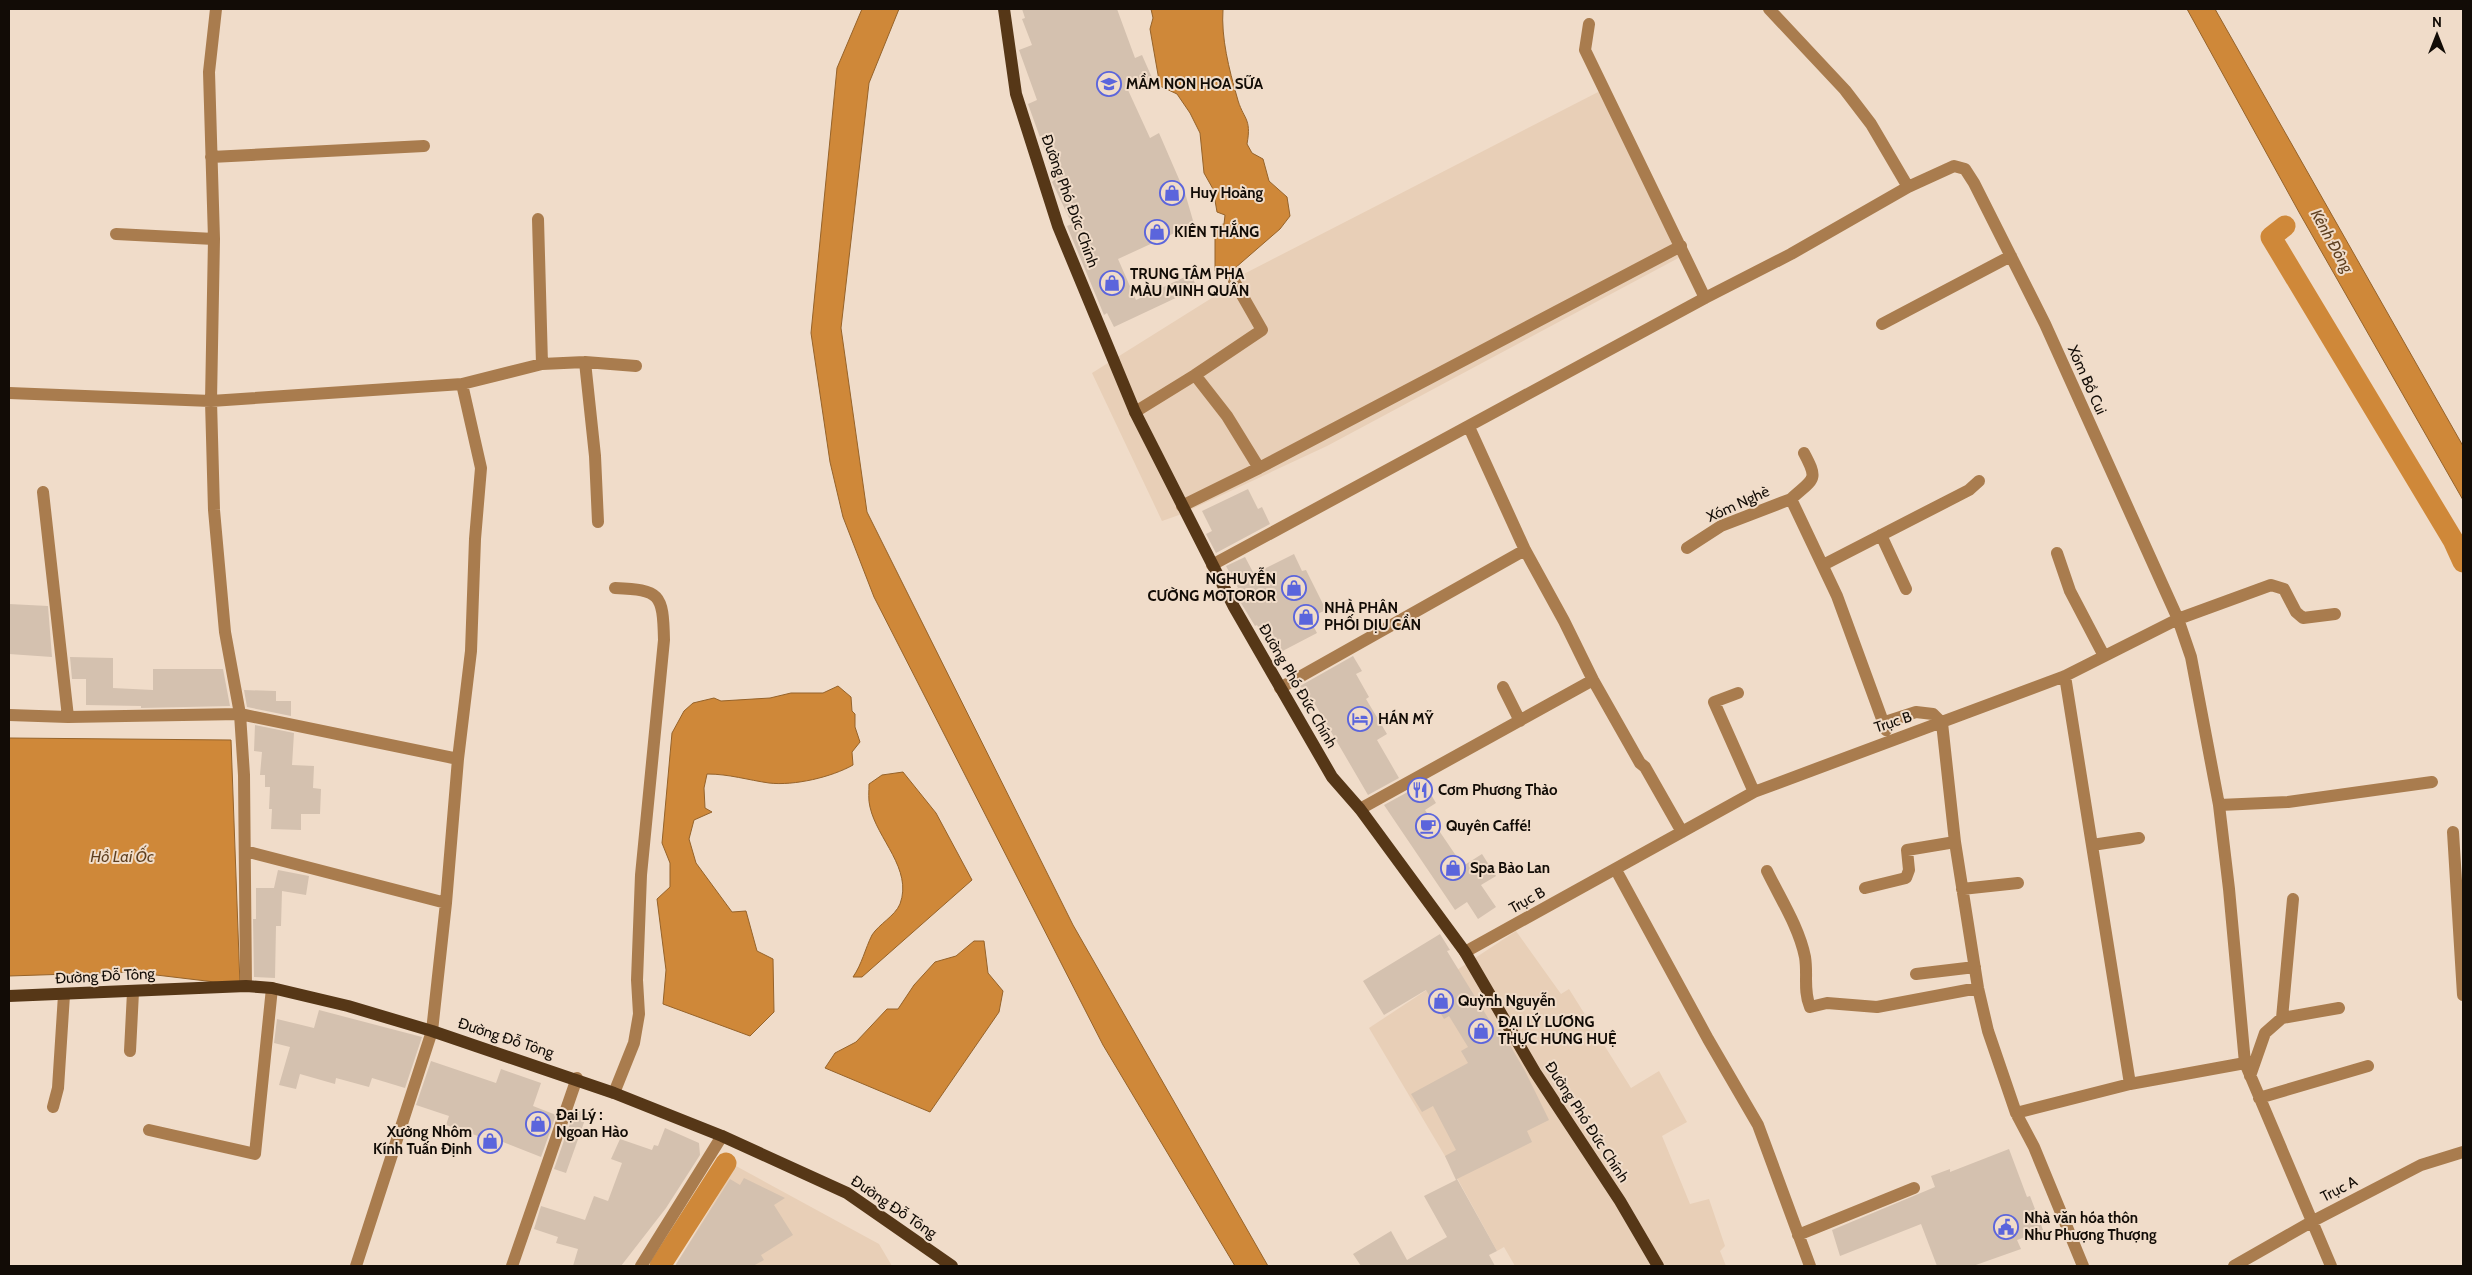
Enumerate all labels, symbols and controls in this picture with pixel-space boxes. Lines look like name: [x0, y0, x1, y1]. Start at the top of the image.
north arrow: [2412, 10, 2462, 60]
text: N: [2432, 13, 2442, 31]
school or university icon: MẦM NON HOA SỮA: [1096, 71, 1122, 97]
place label: MẦM NON HOA SỮA: [1126, 73, 1264, 93]
street label: Đường Phó Đức Chính: [1037, 132, 1103, 270]
shop icon: Huy Hoàng: [1159, 180, 1185, 206]
place label: Huy Hoàng: [1190, 184, 1264, 202]
water label: Kênh Đông: [2307, 206, 2358, 277]
shop icon: KIÊN THẮNG: [1144, 219, 1170, 245]
place label: KIÊN THẮNG: [1174, 219, 1259, 241]
place label: TRUNG TÂM PHA MÀU MINH QUÂN: [1130, 264, 1249, 300]
shop icon: TRUNG TÂM PHA MÀU MINH QUÂN: [1099, 270, 1125, 296]
street label: Xóm Bồ Cui: [2064, 343, 2110, 417]
street label: Xóm Nghè: [1704, 482, 1772, 526]
place label: NGHUYỄN CƯỜNG MOTOROR: [1147, 567, 1277, 605]
shop icon: NGHUYỄN CƯỜNG MOTOROR: [1281, 575, 1307, 601]
place label: NHÀ PHÂN PHỐI DỊU CẦN: [1324, 598, 1421, 634]
shop icon: NHÀ PHÂN PHỐI DỊU CẦN: [1293, 604, 1319, 630]
street label: Đường Phó Đức Chính: [1255, 621, 1341, 751]
hotel icon: HÁN MỸ: [1347, 706, 1373, 732]
street label: Trục B: [1872, 707, 1914, 736]
place label: HÁN MỸ: [1378, 709, 1434, 728]
restaurant icon: Cơm Phương Thảo: [1407, 777, 1433, 803]
place label: Cơm Phương Thảo: [1438, 781, 1558, 799]
cafe icon: Quyên Caffé!: [1415, 813, 1441, 839]
place label: Quyên Caffé!: [1446, 817, 1531, 835]
water label: Hồ Lai Ốc: [90, 845, 154, 866]
shop icon: Spa Bảo Lan: [1440, 855, 1466, 881]
place label: Spa Bảo Lan: [1470, 859, 1550, 877]
street label: Trục B: [1506, 883, 1548, 917]
street label: Đường Đỗ Tông: [55, 964, 156, 988]
shop icon: Quỳnh Nguyễn: [1428, 988, 1454, 1014]
place label: Quỳnh Nguyễn: [1458, 992, 1556, 1010]
place label: ĐẠI LÝ LƯƠNG THỰC HƯNG HUỆ: [1498, 1012, 1617, 1048]
street label: Đường Đỗ Tông: [456, 1014, 557, 1062]
shop icon: ĐẠI LÝ LƯƠNG THỰC HƯNG HUỆ: [1468, 1018, 1494, 1044]
street label: Đường Phó Đức Chính: [1541, 1058, 1633, 1186]
place label: Đại Lý : Ngoan Hào: [556, 1106, 629, 1141]
shop icon: Đại Lý : Ngoan Hào: [525, 1111, 551, 1137]
place label: Xưởng Nhôm Kính Tuấn Định: [373, 1123, 472, 1158]
shop icon: Xưởng Nhôm Kính Tuấn Định: [477, 1128, 503, 1154]
street label: Đường Đỗ Tông: [848, 1172, 941, 1243]
street label: Trục A: [2318, 1172, 2361, 1206]
place label: Nhà văn hóa thôn Như Phượng Thượng: [2024, 1209, 2157, 1244]
public building icon: Nhà văn hóa thôn Như Phượng Thượng: [1993, 1214, 2019, 1240]

